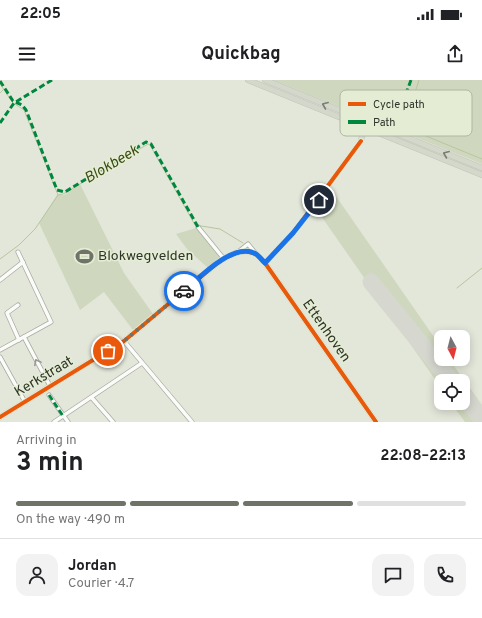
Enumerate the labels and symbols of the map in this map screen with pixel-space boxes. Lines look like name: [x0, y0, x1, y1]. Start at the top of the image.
legend: [340, 90, 472, 136]
text: Cycle path: [373, 98, 425, 112]
one-way arrow: [322, 102, 329, 110]
text: Path: [373, 116, 395, 130]
water label: Blokbeek: [81, 141, 143, 189]
one-way arrow: [442, 150, 449, 158]
pin: [302, 183, 336, 217]
sports icon: Blokwegvelden: [75, 246, 95, 266]
place label: Blokwegvelden: [98, 248, 193, 265]
courier: [164, 271, 204, 311]
street label: Ettenhoven: [298, 296, 354, 366]
north arrow: [434, 330, 470, 366]
pin: [91, 334, 125, 368]
street label: Kerkstraat: [12, 353, 76, 401]
one-way arrow: [34, 358, 42, 366]

